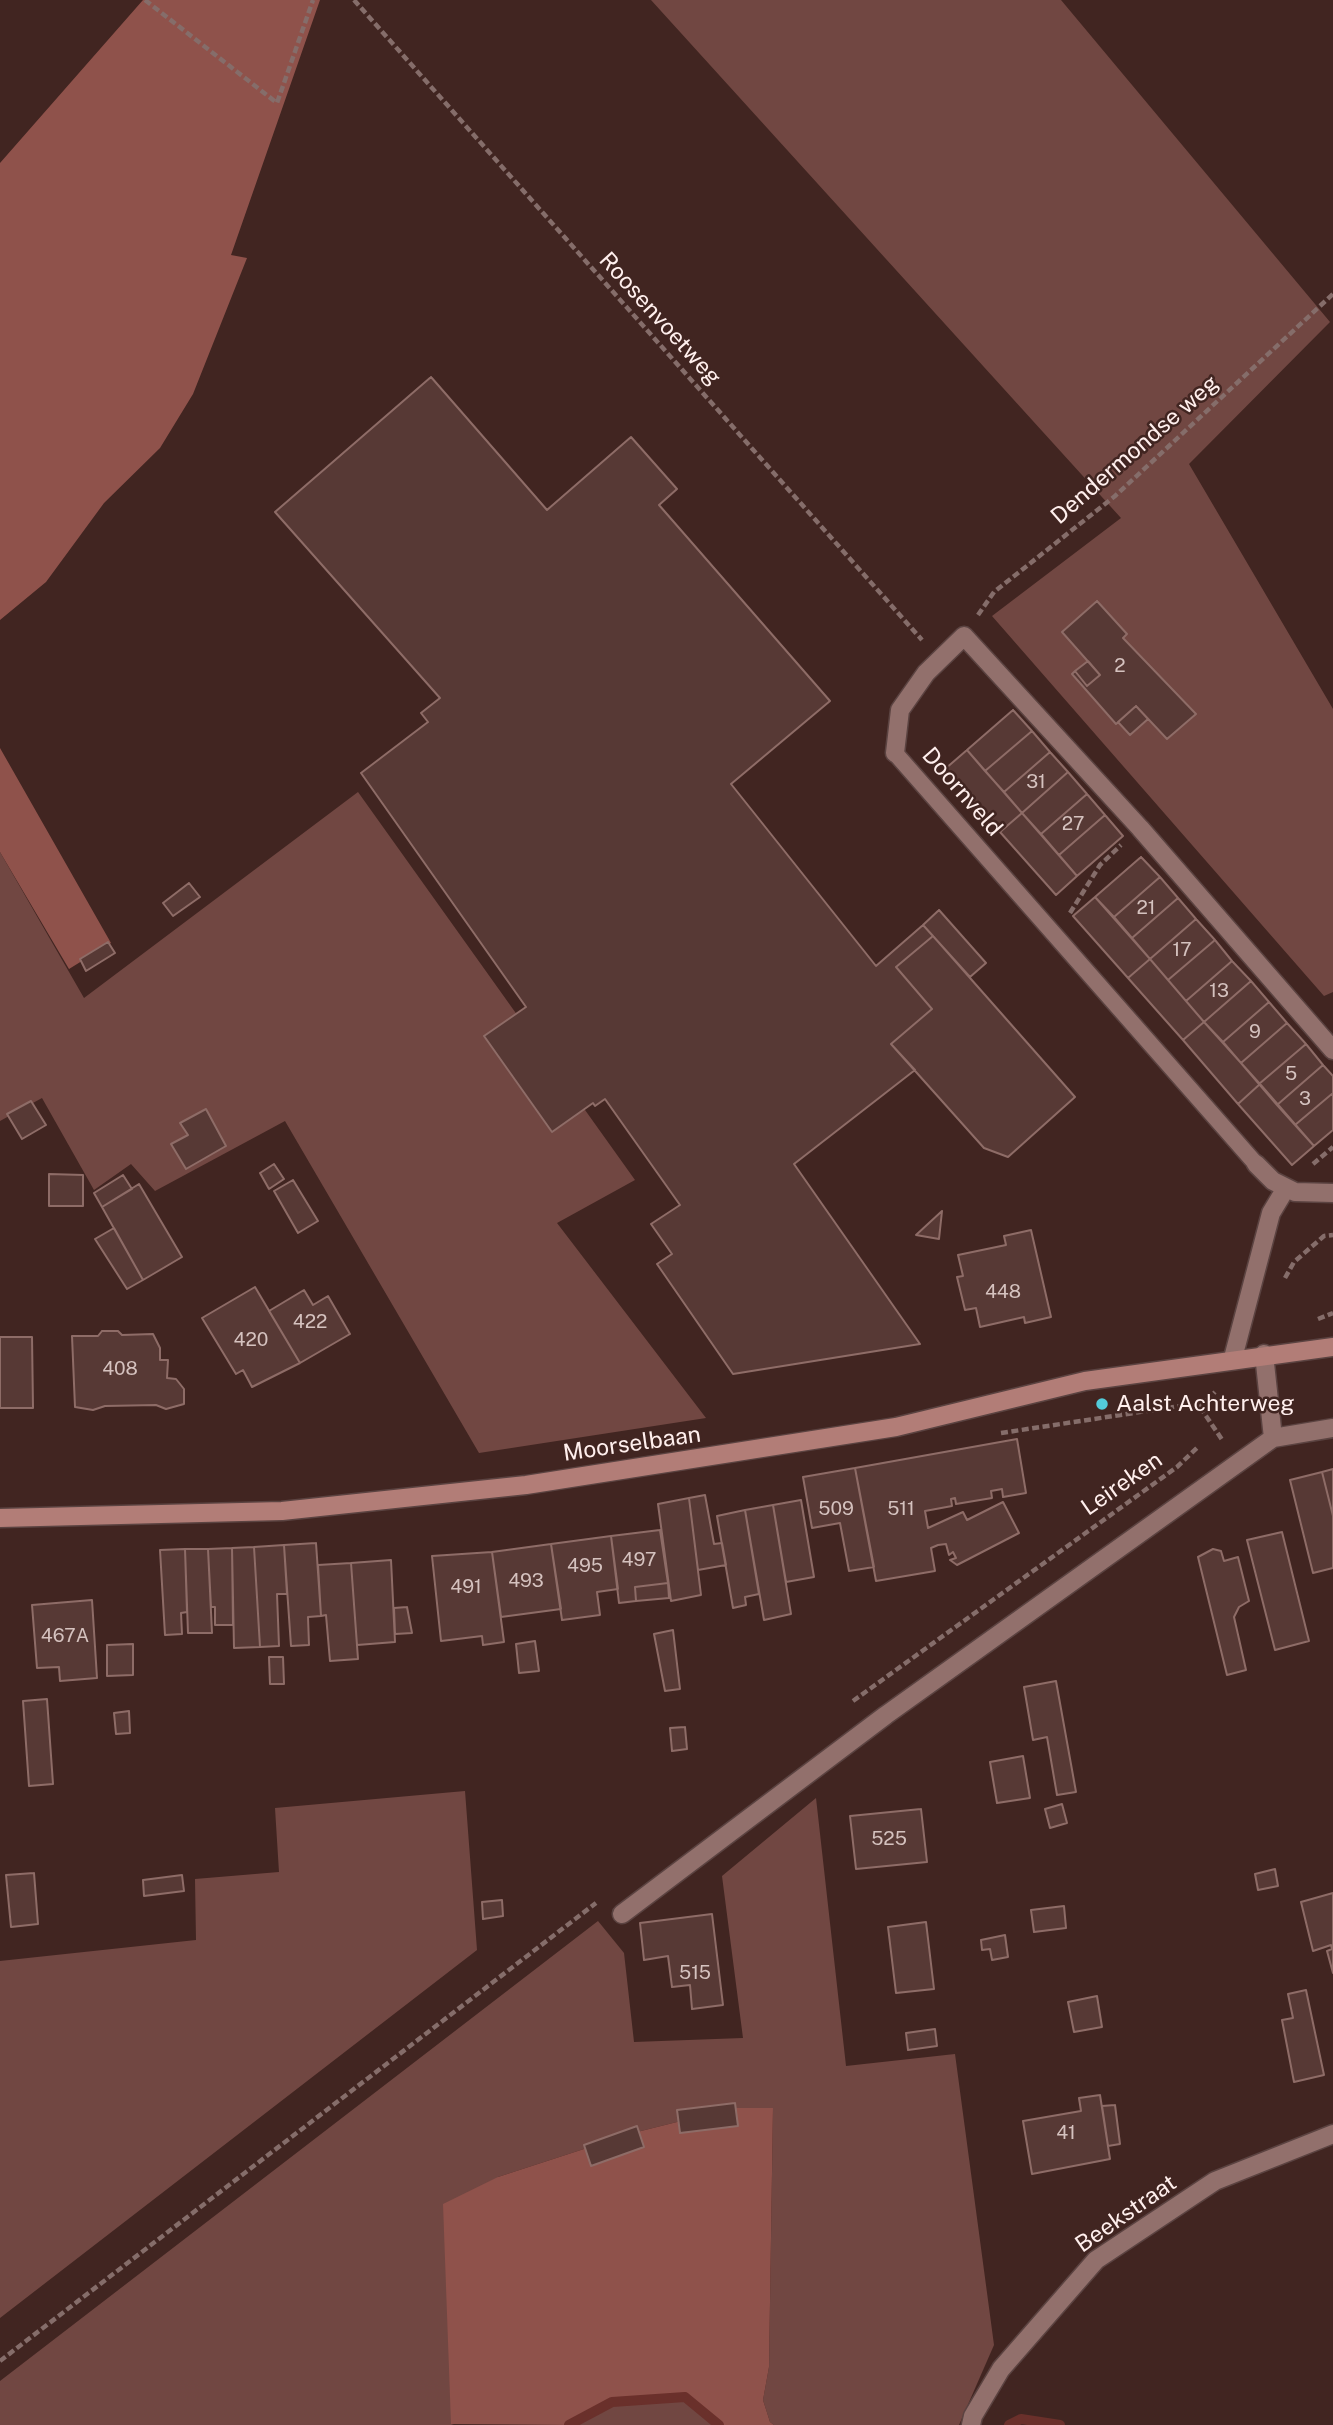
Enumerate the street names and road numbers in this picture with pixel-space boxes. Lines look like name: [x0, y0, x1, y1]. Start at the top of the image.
street label: Roosenvoetweg: [593, 247, 727, 391]
street label: Dendermondse weg: [1046, 370, 1224, 530]
street label: Doornveld: [916, 742, 1008, 842]
street label: Moorselbaan: [561, 1421, 703, 1467]
street label: Leireken: [1076, 1446, 1168, 1522]
street label: Beekstraat: [1070, 2169, 1182, 2259]

